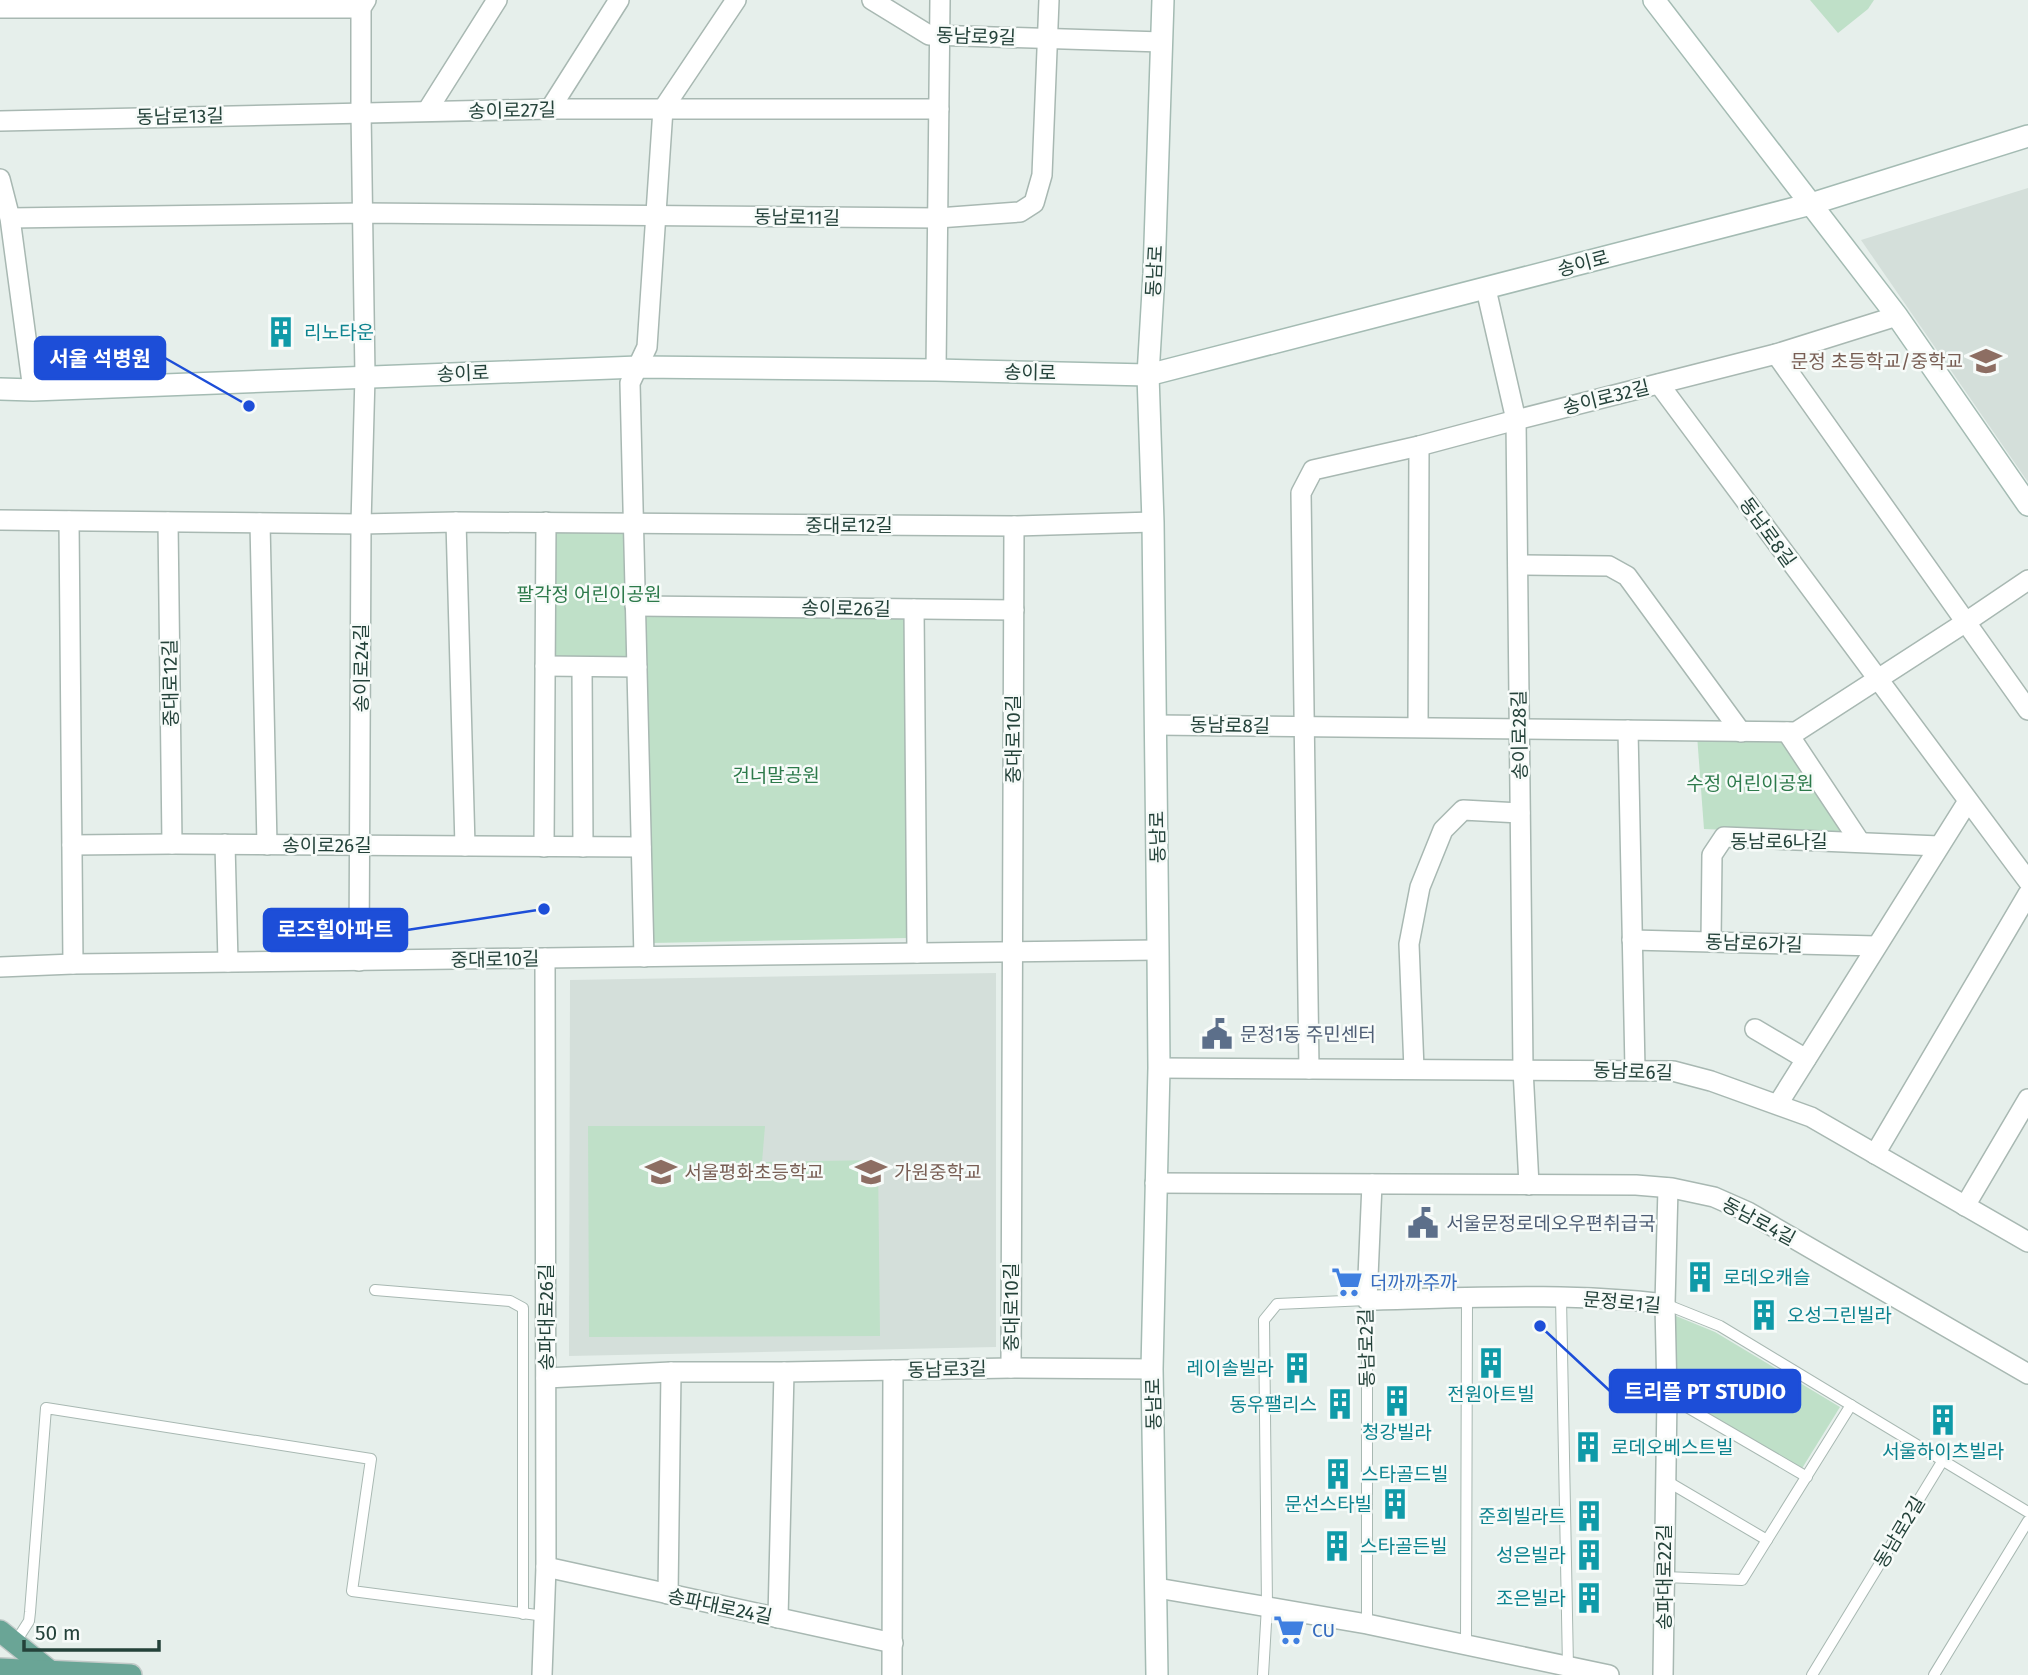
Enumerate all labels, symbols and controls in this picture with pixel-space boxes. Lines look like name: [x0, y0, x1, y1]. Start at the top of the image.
street label: 동남로9길: [936, 24, 1016, 49]
street label: 송이로27길: [468, 98, 556, 123]
street label: 동남로13길: [136, 104, 224, 129]
street label: 동남로11길: [754, 205, 840, 230]
street label: 동남로: [1142, 244, 1167, 298]
street label: 송이로: [1555, 246, 1611, 281]
building icon: 리노타운: [264, 315, 298, 349]
place label: 리노타운: [304, 321, 374, 344]
callout: 서울 석병원: [35, 337, 165, 379]
school or university icon: 문정 초등학교/중학교: [1969, 344, 2003, 378]
text: 서울 석병원: [49, 346, 151, 372]
place label: 문정 초등학교/중학교: [1791, 350, 1963, 373]
street label: 송이로: [436, 361, 490, 386]
street label: 송이로: [1004, 361, 1056, 384]
street label: 송이로32길: [1560, 376, 1652, 419]
street label: 동남로8길: [1735, 493, 1801, 572]
street label: 중대로12길: [805, 514, 893, 537]
park label: 팔각정 어린이공원: [517, 583, 661, 606]
street label: 송이로26길: [801, 596, 891, 621]
street label: 송이로24길: [350, 624, 373, 712]
street label: 중대로12길: [158, 639, 183, 727]
street label: 송이로28길: [1507, 690, 1532, 780]
street label: 중대로10길: [1002, 695, 1025, 783]
street label: 동남로8길: [1190, 713, 1270, 738]
park label: 건너말공원: [732, 764, 820, 787]
park label: 수정 어린이공원: [1686, 772, 1814, 795]
street label: 동남로: [1146, 811, 1169, 863]
street label: 동남로6나길: [1730, 830, 1828, 853]
street label: 송이로26길: [282, 834, 372, 857]
callout: 로즈힐아파트: [264, 909, 407, 951]
text: 로즈힐아파트: [277, 917, 393, 943]
street label: 동남로6가길: [1705, 930, 1803, 957]
street label: 중대로10길: [450, 947, 540, 972]
public building icon: 문정1동 주민센터: [1200, 1017, 1234, 1051]
place label: 문정1동 주민센터: [1240, 1023, 1376, 1046]
street label: 동남로6길: [1593, 1059, 1673, 1084]
school or university icon: 서울평화초등학교: [644, 1155, 678, 1189]
school or university icon: 가원중학교: [854, 1155, 888, 1189]
place label: 서울평화초등학교: [684, 1161, 824, 1184]
place label: 가원중학교: [894, 1161, 981, 1184]
street label: 동남로4길: [1718, 1193, 1799, 1250]
public building icon: 서울문정로데오우편취급국: [1406, 1206, 1440, 1240]
place label: 서울문정로데오우편취급국: [1446, 1212, 1656, 1235]
building icon: 로데오캐슬: [1683, 1260, 1717, 1294]
street label: 중대로10길: [1000, 1263, 1023, 1351]
street label: 송파대로26길: [535, 1264, 558, 1370]
supermarket icon: 더까까주까: [1330, 1265, 1364, 1299]
place label: 로데오캐슬: [1723, 1266, 1810, 1289]
place label: 더까까주까: [1370, 1271, 1457, 1294]
street label: 문정로1길: [1582, 1288, 1662, 1317]
building icon: 오성그린빌라: [1747, 1298, 1781, 1332]
place label: 오성그린빌라: [1787, 1304, 1892, 1327]
street label: 동남로2길: [1354, 1308, 1379, 1388]
building icon: 전원아트빌: [1474, 1346, 1508, 1380]
building icon: 레이솔빌라: [1280, 1351, 1314, 1385]
street label: 동남로3길: [907, 1357, 987, 1382]
place label: 레이솔빌라: [1187, 1357, 1274, 1380]
callout: 트리플 PT STUDIO: [1610, 1370, 1800, 1412]
street label: 동남로: [1142, 1378, 1165, 1430]
text: 트리플 PT STUDIO: [1624, 1379, 1786, 1405]
place label: 전원아트빌: [1447, 1383, 1535, 1406]
building icon: 청강빌라: [1380, 1384, 1414, 1418]
building icon: 동우팰리스: [1323, 1387, 1357, 1421]
place label: 동우팰리스: [1230, 1393, 1317, 1416]
building icon: 서울하이츠빌라: [1926, 1403, 1960, 1437]
place label: 청강빌라: [1362, 1421, 1432, 1444]
building icon: 로데오베스트빌: [1571, 1430, 1605, 1464]
place label: 로데오베스트빌: [1611, 1436, 1733, 1459]
place label: 서울하이츠빌라: [1882, 1440, 2004, 1463]
building icon: 스타골드빌: [1321, 1457, 1355, 1491]
place label: 스타골드빌: [1361, 1463, 1448, 1486]
building icon: 문선스타빌: [1378, 1487, 1412, 1521]
street label: 동남로2길: [1869, 1492, 1930, 1572]
place label: 문선스타빌: [1285, 1493, 1372, 1516]
building icon: 준희빌라트: [1572, 1499, 1606, 1533]
place label: 준희빌라트: [1479, 1505, 1566, 1528]
street label: 송파대로22길: [1653, 1524, 1676, 1630]
building icon: 스타골든빌: [1320, 1529, 1354, 1563]
place label: 스타골든빌: [1360, 1535, 1447, 1558]
building icon: 성은빌라: [1572, 1538, 1606, 1572]
place label: 성은빌라: [1496, 1544, 1566, 1567]
building icon: 조은빌라: [1572, 1581, 1606, 1615]
street label: 송파대로24길: [665, 1584, 774, 1629]
place label: 조은빌라: [1496, 1587, 1566, 1610]
scale bar: [24, 1608, 159, 1652]
supermarket icon: CU: [1272, 1613, 1306, 1647]
place label: CU: [1312, 1619, 1335, 1642]
text: 50 m: [35, 1620, 81, 1646]

